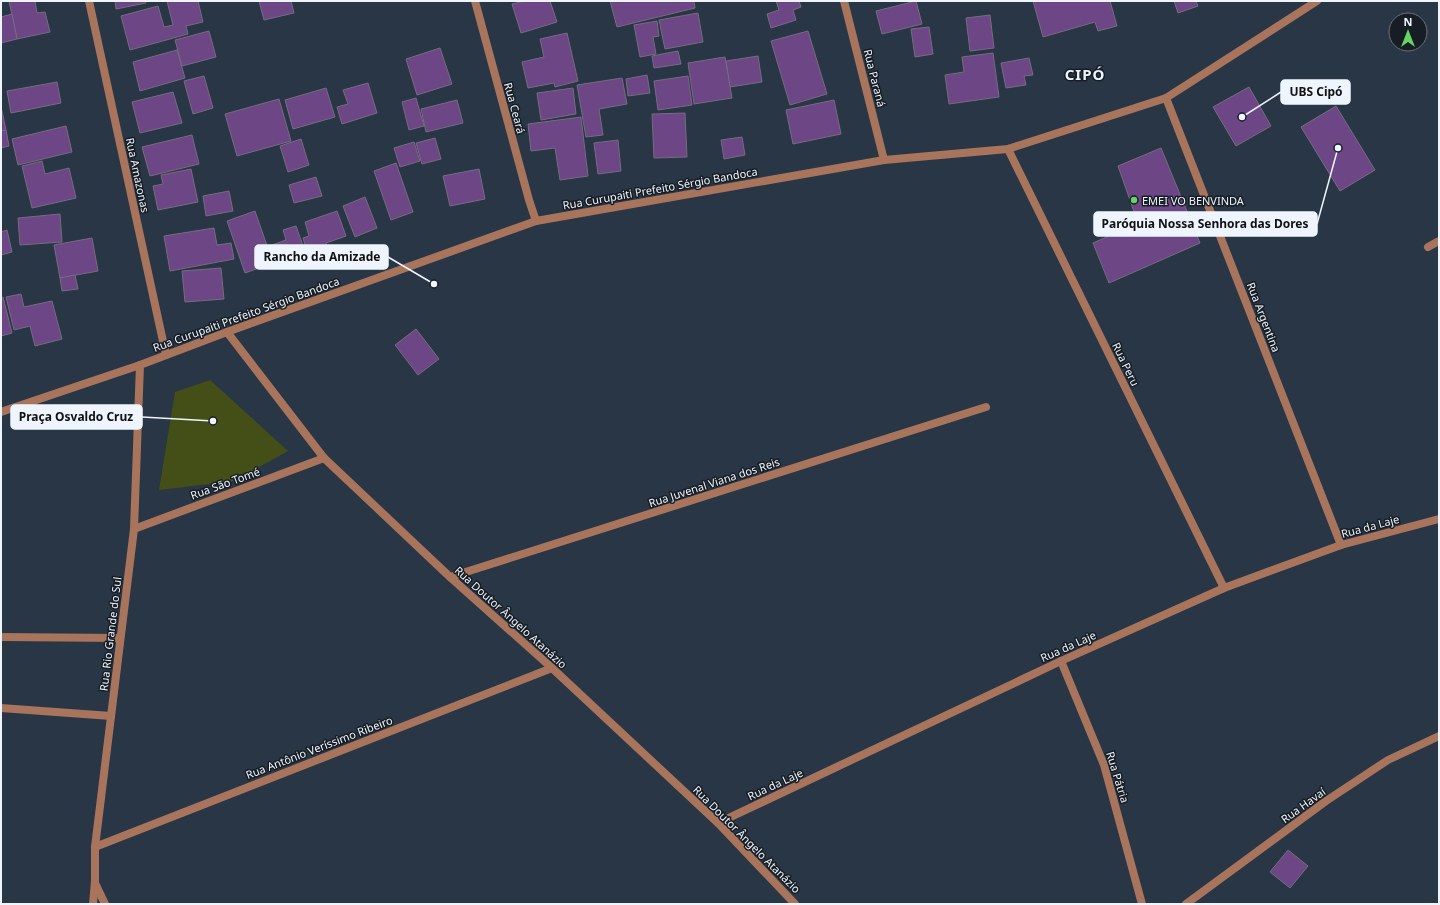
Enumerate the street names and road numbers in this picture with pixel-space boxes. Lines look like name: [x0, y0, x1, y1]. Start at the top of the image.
street label: Rua Paraná: [861, 48, 889, 108]
street label: Rua Ceará: [501, 81, 529, 135]
street label: Rua Amazonas: [123, 136, 153, 214]
street label: Rua Curupaiti Prefeito Sérgio Bandoca: [561, 163, 759, 213]
street label: Rua Curupaiti Prefeito Sérgio Bandoca: [151, 273, 341, 355]
street label: Rua Argentina: [1244, 280, 1284, 354]
street label: Rua Peru: [1109, 340, 1143, 388]
street label: Rua Juvenal Viana dos Reis: [646, 454, 782, 510]
street label: Rua São Tomé: [188, 463, 262, 503]
street label: Rua da Laje: [1339, 511, 1401, 541]
street label: Rua Doutor Ângelo Atanázio: [452, 563, 571, 672]
street label: Rua Rio Grande do Sul: [96, 576, 124, 692]
street label: Rua da Laje: [1038, 627, 1098, 665]
street label: Rua Antônio Veríssimo Ribeiro: [244, 712, 395, 782]
street label: Rua Pátria: [1103, 749, 1133, 805]
street label: Rua da Laje: [745, 765, 805, 803]
street label: Rua Doutor Ângelo Atanázio: [690, 782, 804, 896]
street label: Rua Havaí: [1278, 783, 1329, 826]

